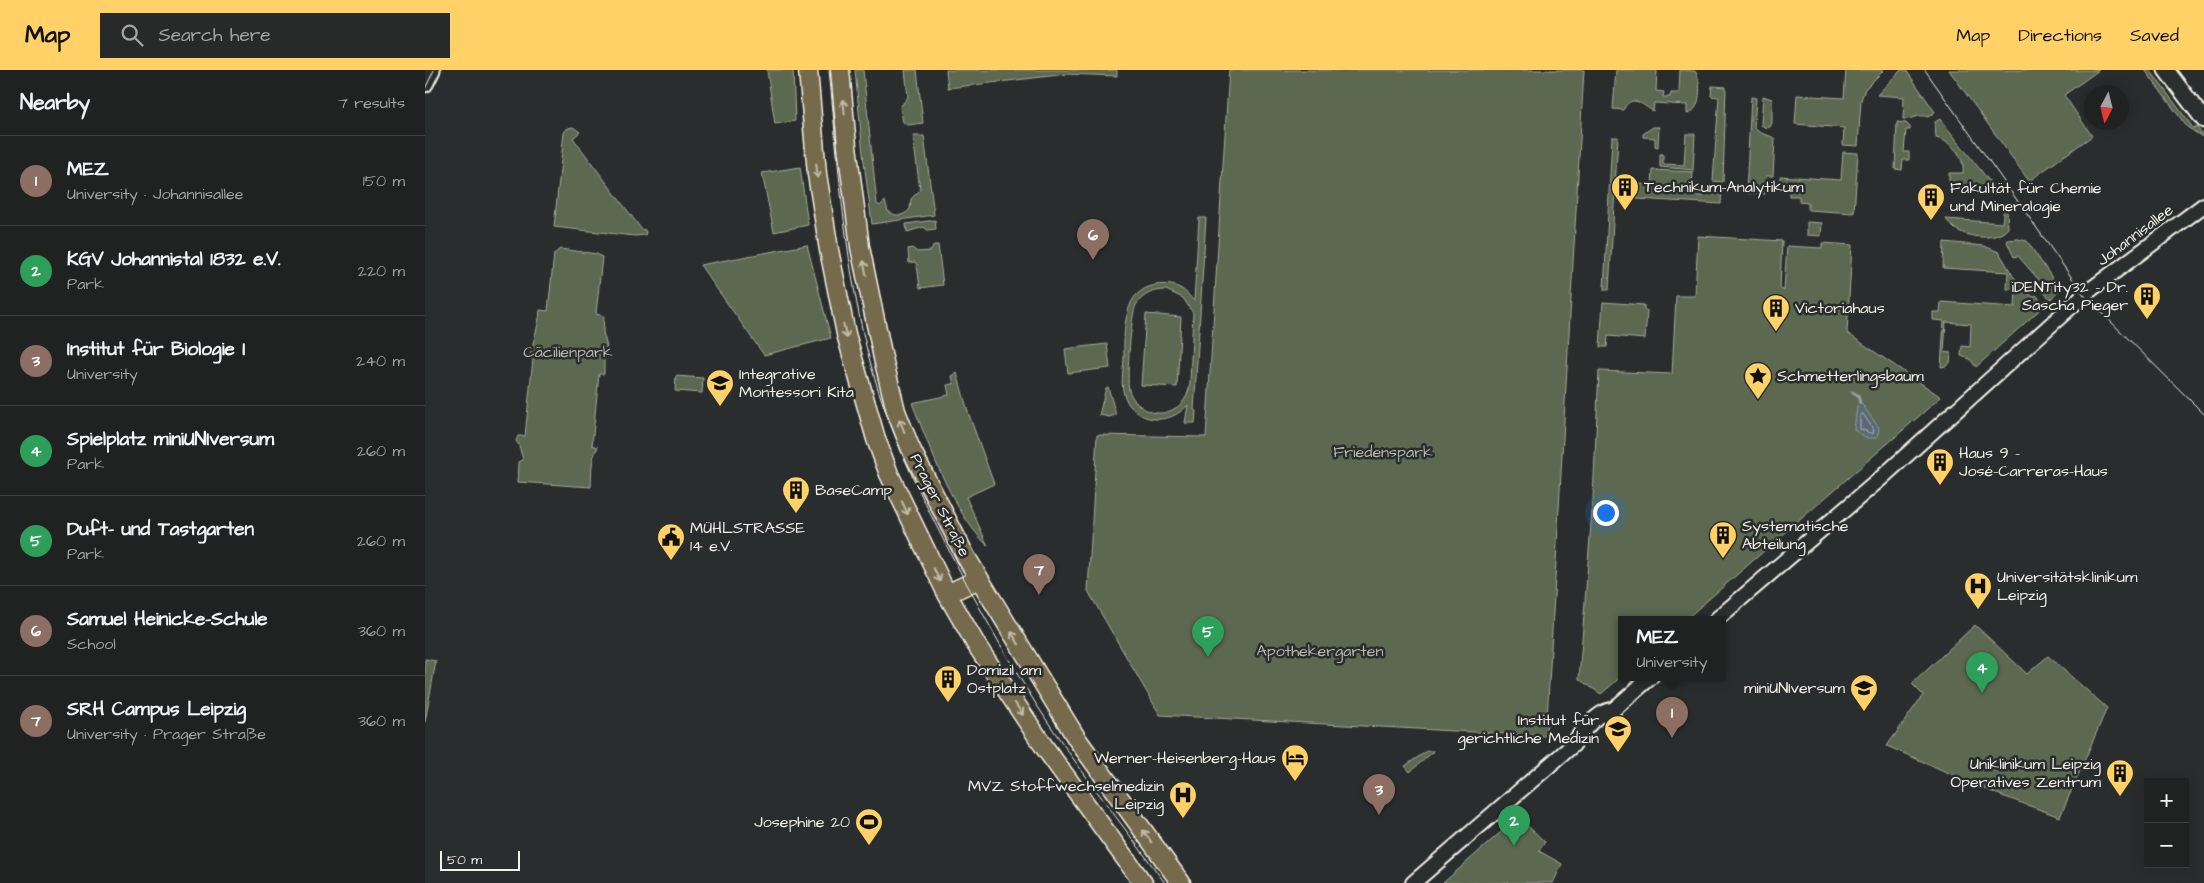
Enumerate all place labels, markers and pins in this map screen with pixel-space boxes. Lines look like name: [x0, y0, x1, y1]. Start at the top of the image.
building icon: Technikum-Analytikum: [1610, 172, 1640, 211]
place label: Technikum-Analytikum: [1644, 176, 1804, 199]
place label: Fakultät für Chemie und Mineralogie: [1950, 177, 2102, 218]
building icon: Fakultät für Chemie und Mineralogie: [1916, 182, 1946, 221]
pin: 6: [1077, 219, 1109, 260]
place label: iDENTity32 - Dr. Sascha Pieger: [2012, 276, 2128, 317]
building icon: iDENTity32 - Dr. Sascha Pieger: [2132, 281, 2162, 320]
building icon: Victoriahaus: [1761, 293, 1791, 332]
place label: Victoriahaus: [1795, 297, 1885, 319]
place icon: Schmetterlingsbaum: [1743, 361, 1773, 400]
place label: Integrative Montessori Kita: [739, 363, 854, 403]
place label: Schmetterlingsbaum: [1777, 365, 1924, 388]
school or university icon: Integrative Montessori Kita: [705, 368, 735, 407]
place label: Haus 9 - José-Carreras-Haus: [1959, 442, 2108, 482]
building icon: Haus 9 - José-Carreras-Haus: [1925, 447, 1955, 486]
building icon: BaseCamp: [781, 475, 811, 514]
place label: BaseCamp: [815, 479, 892, 501]
place label: Systematische Abteilung: [1742, 515, 1849, 556]
place label: MÜHLSTRASSE 14 e.V.: [690, 517, 805, 557]
building icon: Systematische Abteilung: [1708, 520, 1738, 559]
public building icon: MÜHLSTRASSE 14 e.V.: [656, 522, 686, 561]
pin: 7: [1023, 554, 1055, 595]
place label: Universitätsklinikum Leipzig: [1997, 566, 2138, 607]
hospital icon: Universitätsklinikum Leipzig: [1963, 571, 1993, 610]
pin: 5: [1192, 616, 1224, 657]
pin: 4: [1966, 652, 1998, 693]
place label: Domizil am Ostplatz: [967, 659, 1042, 699]
building icon: Domizil am Ostplatz: [933, 664, 963, 703]
school or university icon: miniUNIversum: [1849, 673, 1879, 712]
place label: miniUNIversum: [1744, 677, 1846, 699]
pin: 1: [1656, 697, 1688, 738]
place label: Institut für gerichtliche Medizin: [1457, 709, 1599, 750]
school or university icon: Institut für gerichtliche Medizin: [1603, 714, 1633, 753]
hotel icon: Werner-Heisenberg-Haus: [1280, 743, 1310, 782]
place label: Werner-Heisenberg-Haus: [1094, 747, 1276, 770]
place label: Uniklinikum Leipzig Operatives Zentrum: [1950, 753, 2102, 793]
building icon: Uniklinikum Leipzig Operatives Zentrum: [2105, 758, 2135, 797]
pin: 3: [1363, 774, 1395, 815]
place label: MVZ Stoffwechselmedizin Leipzig: [968, 775, 1164, 816]
hospital icon: MVZ Stoffwechselmedizin Leipzig: [1168, 780, 1198, 819]
pin: 2: [1498, 805, 1530, 846]
sports icon: Josephine 20: [854, 807, 884, 846]
place label: Josephine 20: [754, 811, 850, 833]

